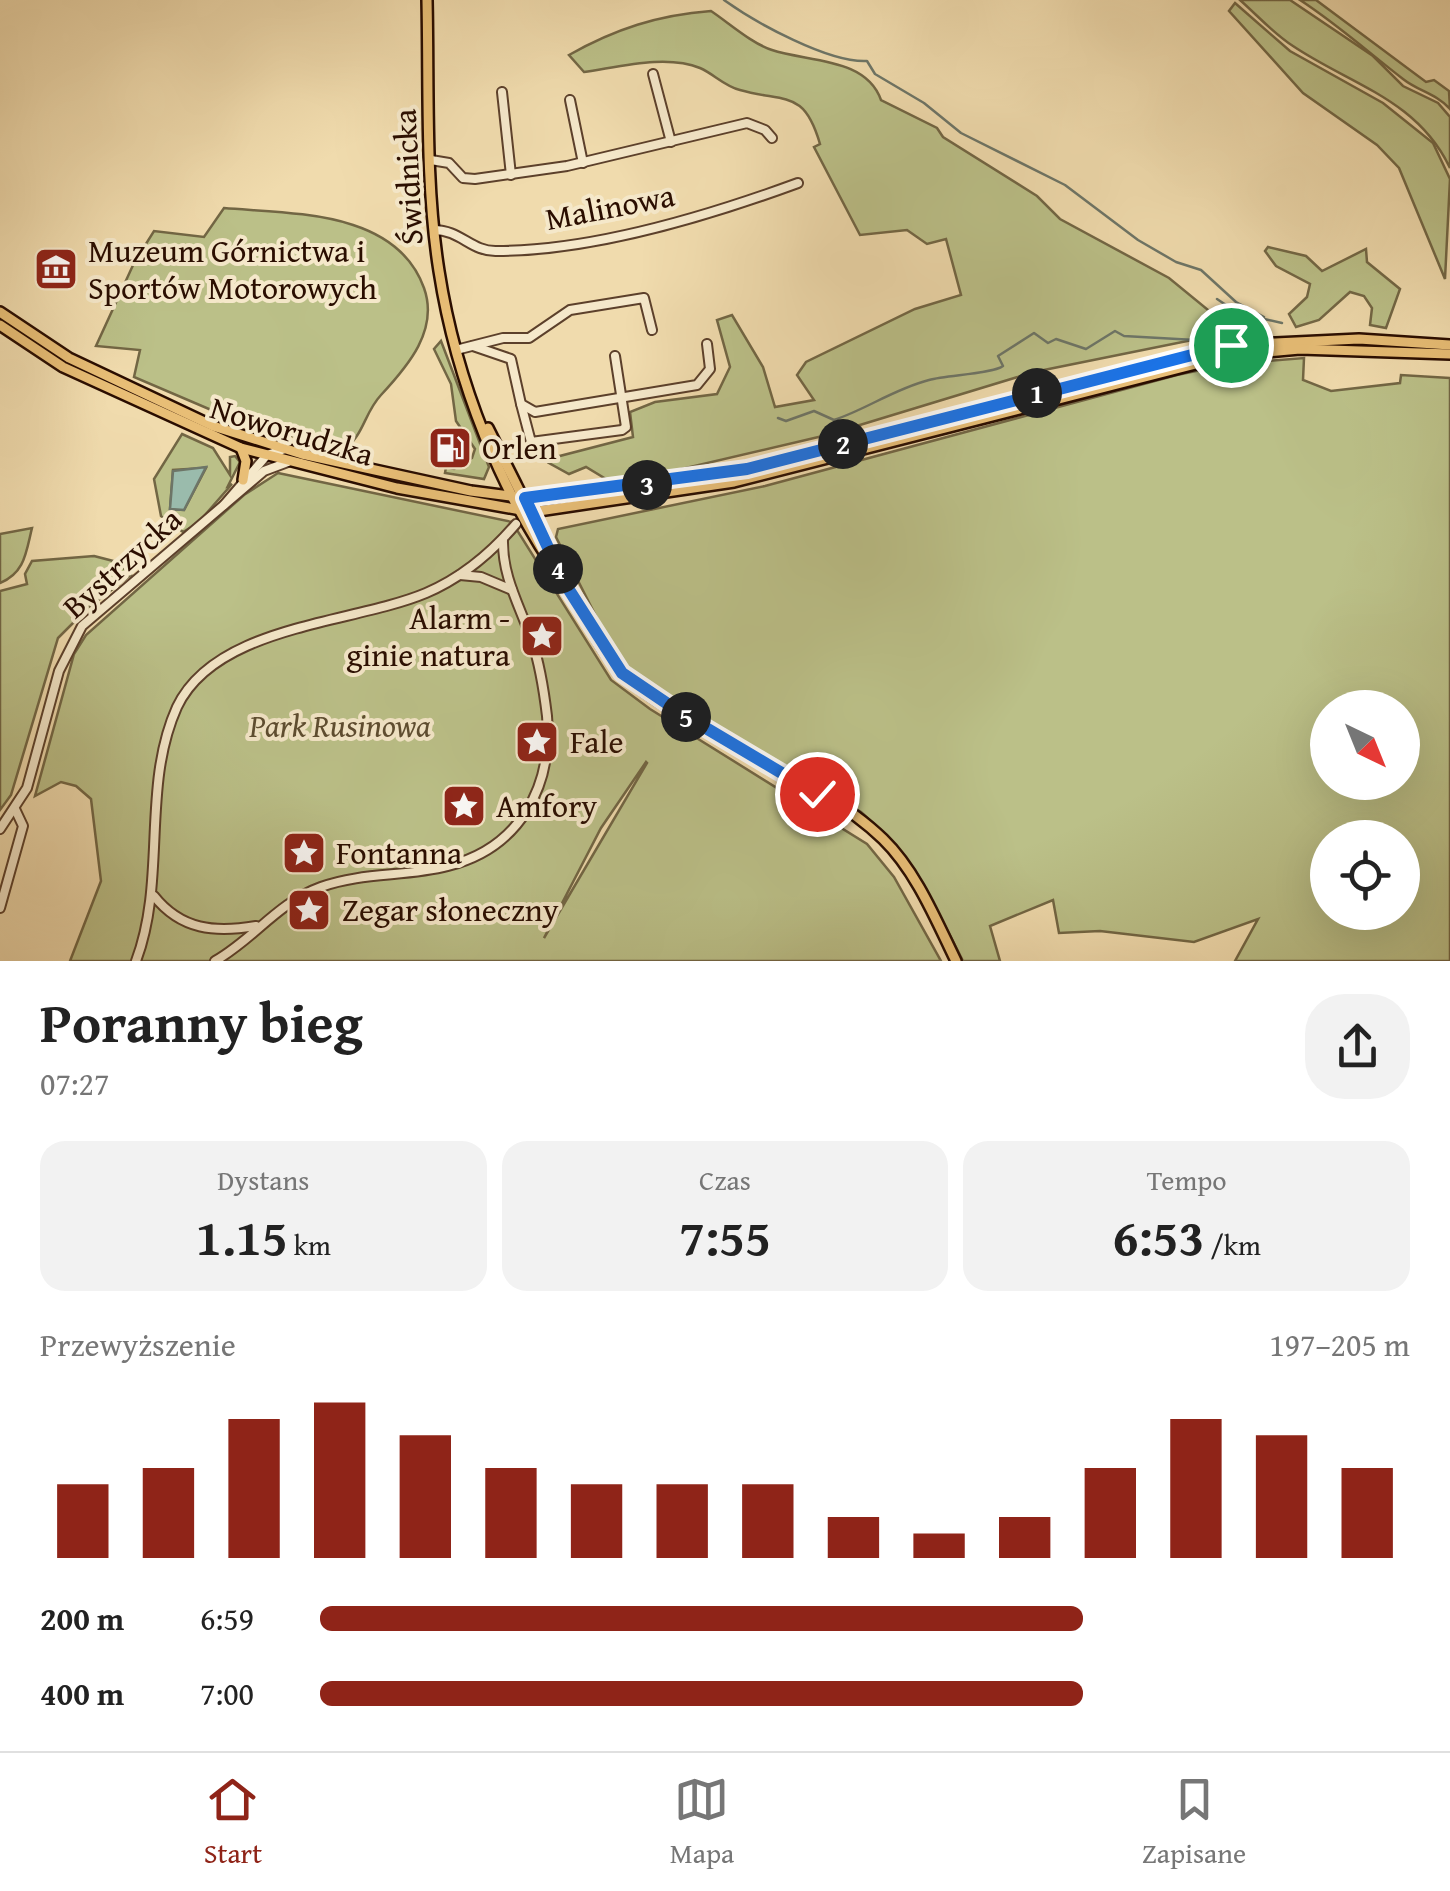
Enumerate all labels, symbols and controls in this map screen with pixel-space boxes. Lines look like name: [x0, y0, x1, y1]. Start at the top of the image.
street label: Świdnicka: [380, 108, 435, 246]
street label: Malinowa: [541, 171, 678, 242]
place label: Muzeum Górnictwa i Sportów Motorowych: [88, 227, 377, 311]
museum icon: Muzeum Górnictwa i Sportów Motorowych: [33, 246, 79, 292]
pin: [1189, 303, 1274, 388]
icon: arrive: [1204, 318, 1259, 373]
pin: 1: [1012, 368, 1062, 418]
text: 1: [1030, 372, 1044, 413]
street label: Noworudzka: [205, 383, 379, 478]
pin: 2: [818, 419, 868, 469]
text: 2: [836, 423, 850, 464]
place label: Orlen: [482, 424, 557, 471]
fuel station icon: Orlen: [427, 425, 473, 471]
pin: 3: [622, 460, 672, 510]
text: 3: [640, 464, 654, 505]
street label: Bystrzycka: [52, 496, 192, 629]
pin: 4: [533, 544, 583, 594]
text: 4: [551, 548, 565, 589]
place label: Alarm - ginie natura: [346, 594, 510, 678]
place icon: Alarm - ginie natura: [519, 613, 565, 659]
north arrow: [1310, 690, 1420, 800]
map controls: [1310, 690, 1420, 930]
pin: 5: [661, 692, 711, 742]
text: 5: [679, 696, 693, 737]
park label: Park Rusinowa: [248, 702, 431, 749]
place label: Fale: [570, 718, 623, 765]
place icon: Fale: [514, 719, 560, 765]
pin: [775, 752, 860, 837]
icon: check: [790, 767, 845, 822]
place label: Amfory: [496, 782, 597, 829]
place icon: Amfory: [441, 783, 487, 829]
button: locate: [1310, 820, 1420, 930]
place label: Fontanna: [336, 829, 462, 876]
place icon: Fontanna: [281, 830, 327, 876]
place label: Zegar słoneczny: [342, 886, 559, 933]
place icon: Zegar słoneczny: [286, 887, 332, 933]
text: Poranny bieg: [40, 982, 363, 1062]
button: share: [1305, 994, 1410, 1099]
text: 07:27: [40, 1060, 109, 1107]
text: Dystans: [217, 1159, 309, 1200]
text: Czas: [699, 1159, 751, 1200]
text: Tempo: [1147, 1159, 1227, 1200]
text: 1.15: [196, 1200, 288, 1273]
text: 7:55: [679, 1200, 771, 1273]
text: 6:53: [1112, 1200, 1204, 1273]
text: km: [288, 1224, 331, 1265]
text: /km: [1204, 1224, 1261, 1265]
text: Przewyższenie: [40, 1321, 236, 1368]
text: 197–205 m: [1269, 1321, 1410, 1368]
text: 200 m: [40, 1595, 124, 1642]
text: 6:59: [200, 1595, 254, 1642]
text: 400 m: [40, 1670, 124, 1717]
text: 7:00: [200, 1670, 254, 1717]
tab: Start: [204, 1772, 262, 1873]
tab: Mapa: [670, 1772, 734, 1873]
tab: Zapisane: [1142, 1772, 1246, 1873]

